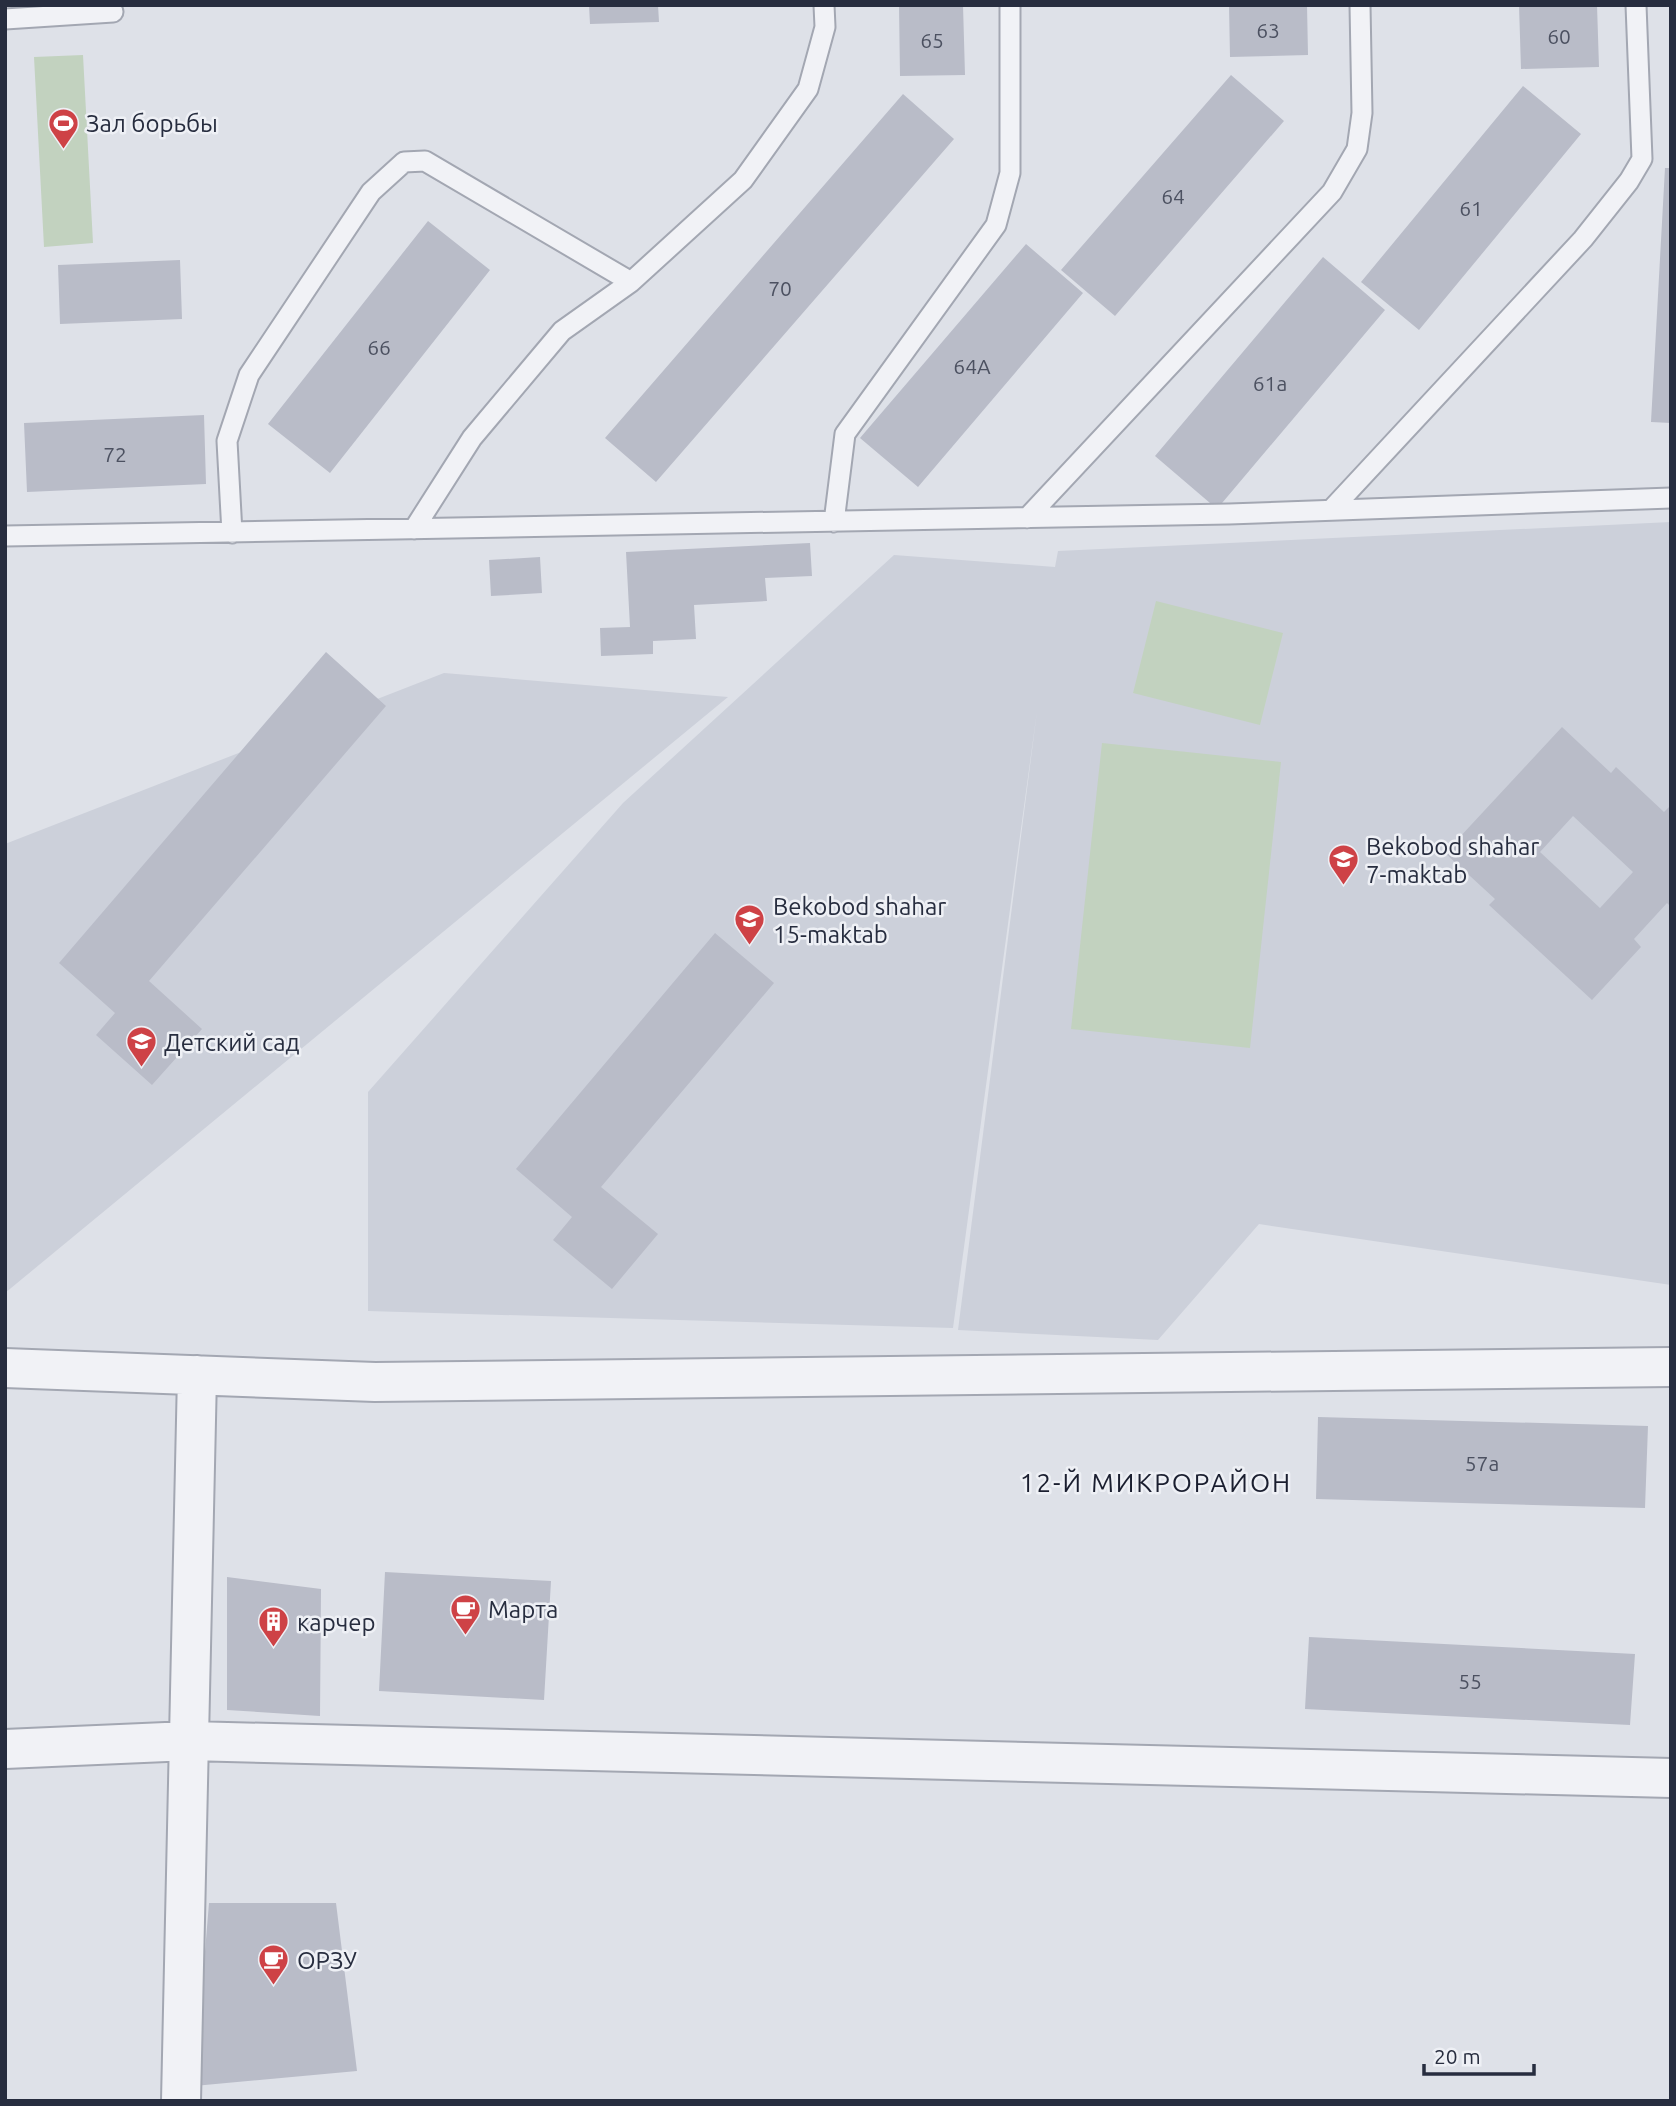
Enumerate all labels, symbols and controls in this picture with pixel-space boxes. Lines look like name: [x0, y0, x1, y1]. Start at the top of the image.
house number: 63: [1256, 18, 1280, 42]
house number: 60: [1547, 24, 1571, 48]
house number: 65: [920, 28, 944, 52]
sports icon: Зал борьбы: [46, 106, 80, 150]
place label: Зал борьбы: [86, 110, 218, 137]
house number: 64: [1161, 184, 1185, 208]
house number: 61: [1459, 196, 1483, 220]
house number: 70: [768, 276, 792, 300]
house number: 66: [367, 335, 391, 359]
house number: 64A: [953, 354, 991, 378]
house number: 61a: [1253, 371, 1287, 395]
house number: 72: [103, 442, 127, 466]
place label: Bekobod shahar 7-maktab: [1366, 833, 1539, 888]
school or university icon: Bekobod shahar 7-maktab: [1326, 843, 1360, 887]
place label: Bekobod shahar 15-maktab: [773, 893, 946, 948]
school or university icon: Bekobod shahar 15-maktab: [733, 903, 767, 947]
school or university icon: Детский сад: [124, 1025, 158, 1069]
place label: Детский сад: [164, 1029, 300, 1056]
house number: 57a: [1465, 1451, 1499, 1475]
district label: 12-Й МИКРОРАЙОН: [1020, 1468, 1292, 1497]
cafe icon: Марта: [448, 1592, 482, 1636]
place label: Марта: [488, 1596, 558, 1623]
building icon: карчер: [257, 1605, 291, 1649]
place label: карчер: [297, 1609, 376, 1636]
house number: 55: [1458, 1669, 1482, 1693]
cafe icon: ОРЗУ: [257, 1943, 291, 1987]
place label: ОРЗУ: [297, 1947, 357, 1974]
scale bar: [1424, 2032, 1534, 2076]
text: 20 m: [1434, 2044, 1481, 2068]

